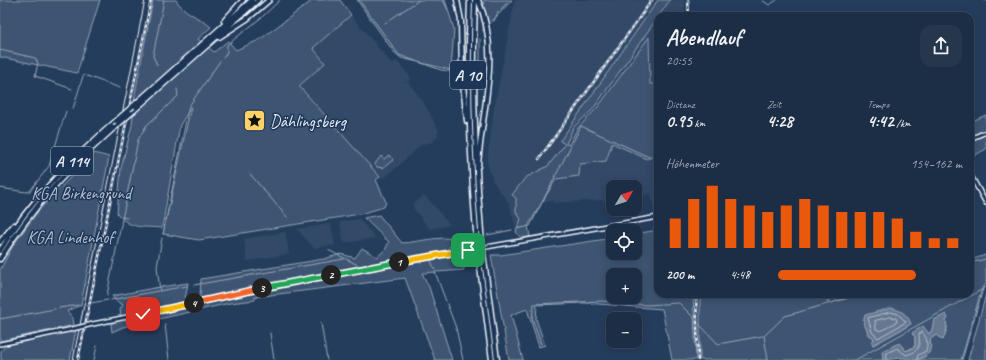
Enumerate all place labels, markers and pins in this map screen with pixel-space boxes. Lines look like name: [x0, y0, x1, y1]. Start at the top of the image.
place icon: Dählingsberg: [242, 108, 268, 134]
place label: Dählingsberg: [270, 111, 348, 132]
pin: [451, 233, 485, 267]
pin: 1: [389, 252, 409, 272]
pin: 2: [321, 265, 341, 285]
pin: 3: [252, 278, 272, 298]
pin: 4: [184, 293, 204, 313]
pin: [126, 297, 160, 331]

